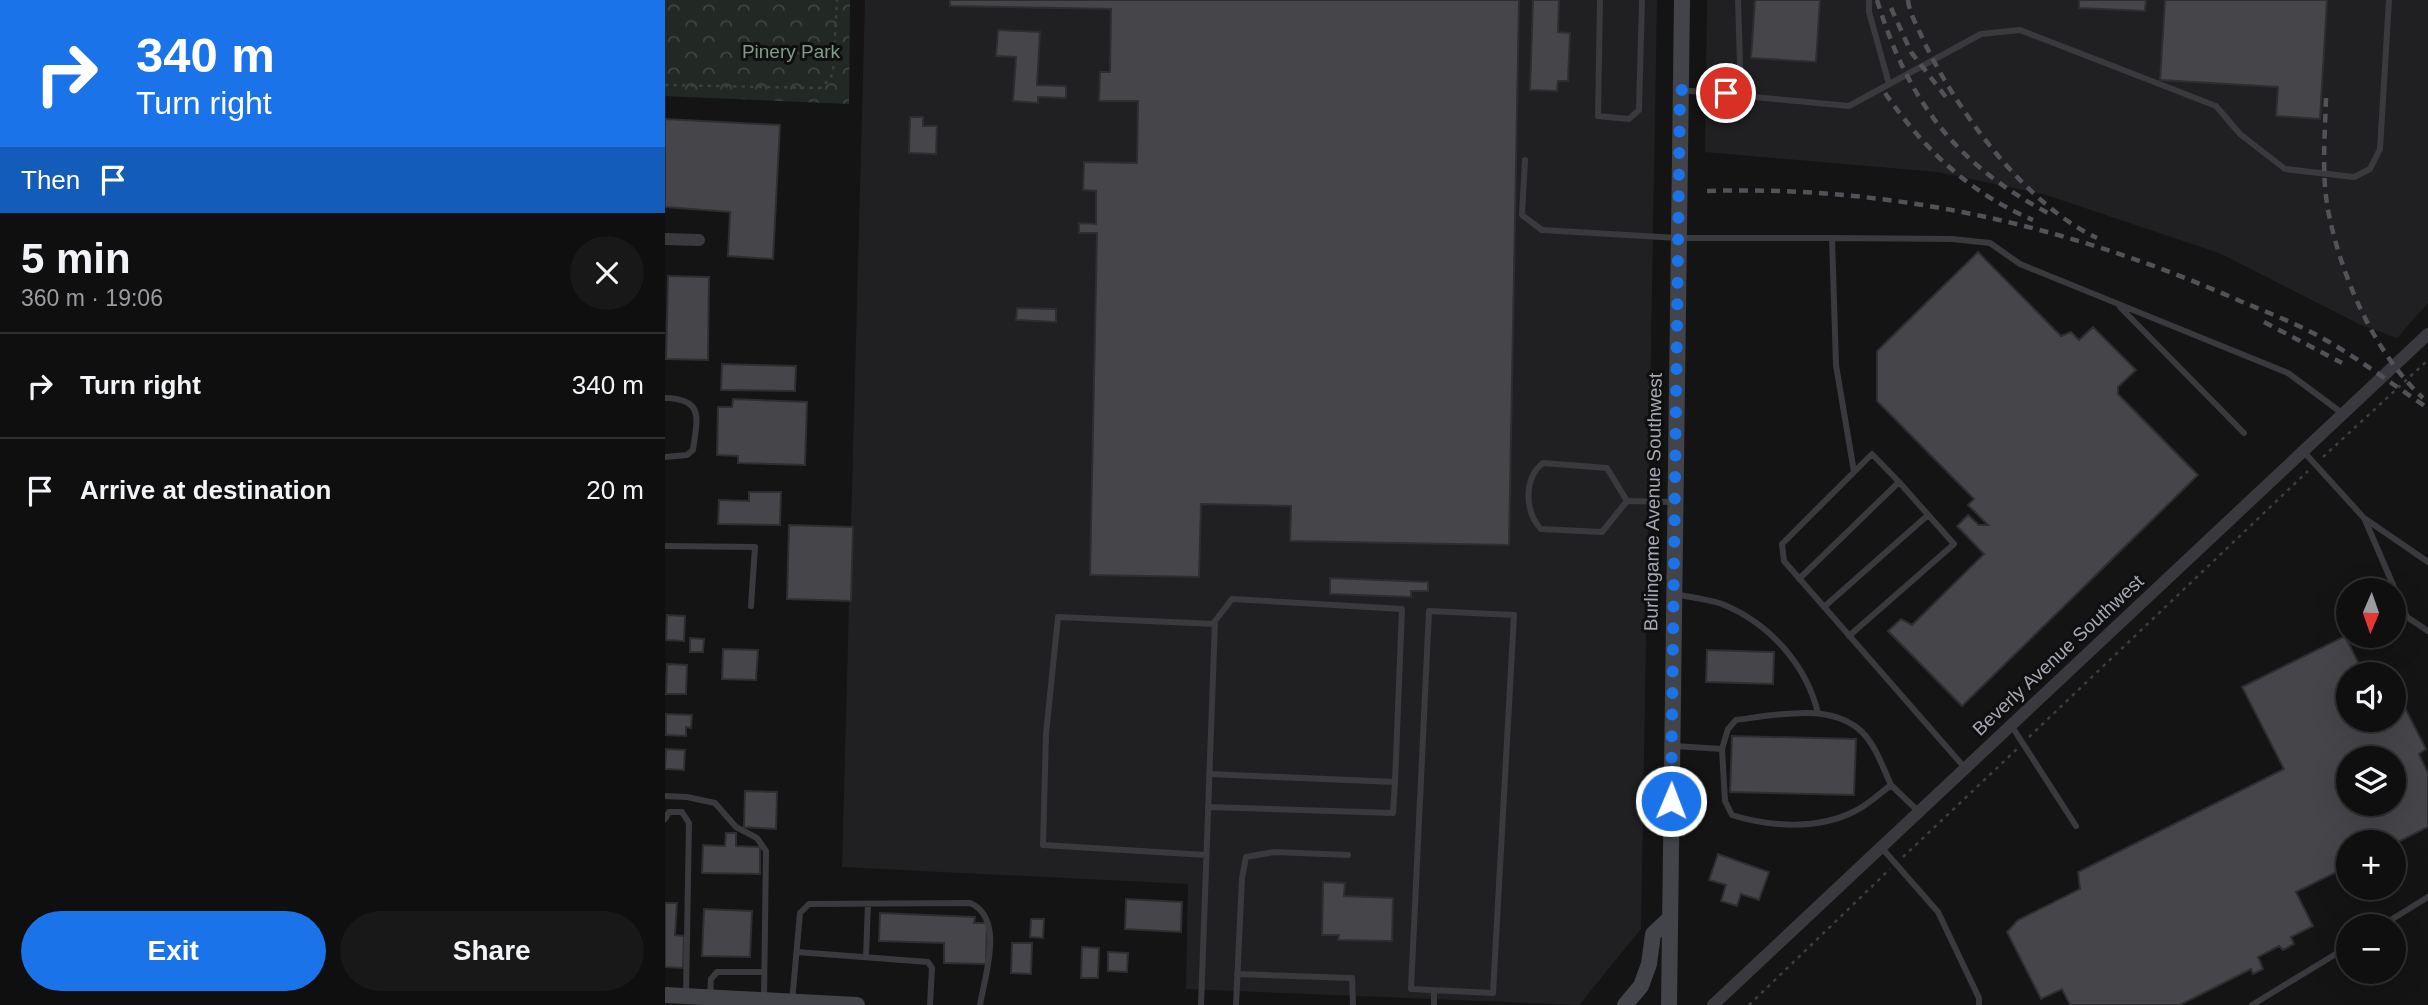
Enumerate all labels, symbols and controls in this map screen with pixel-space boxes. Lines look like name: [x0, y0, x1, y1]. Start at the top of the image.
icon: right: [21, 28, 112, 119]
text: 340 m: [136, 28, 275, 82]
park label: Pinery Park: [742, 41, 841, 62]
pin: [1696, 63, 1756, 123]
icon: arrive: [1707, 74, 1745, 112]
text: Turn right: [136, 85, 272, 121]
icon: arrive: [94, 161, 132, 199]
text: Then: [21, 165, 80, 195]
text: 5 min: [21, 235, 131, 282]
button: close: [570, 236, 644, 310]
text: 360 m · 19:06: [21, 285, 163, 311]
icon: right: [21, 367, 59, 405]
text: Turn right: [80, 370, 201, 400]
text: 340 m: [572, 370, 644, 400]
street label: Burlingame Avenue Southwest: [1640, 372, 1666, 631]
icon: arrive: [21, 472, 59, 510]
text: Arrive at destination: [80, 475, 331, 505]
text: 20 m: [586, 475, 644, 505]
street label: Beverly Avenue Southwest: [1968, 570, 2148, 740]
north arrow: [2336, 578, 2406, 648]
map controls: [2336, 578, 2406, 984]
button: sound: [2336, 662, 2406, 732]
button: layers: [2336, 746, 2406, 816]
position arrow: [1634, 764, 1708, 838]
button: +: [2336, 830, 2406, 900]
button: Exit: [21, 911, 326, 991]
button: Share: [340, 911, 644, 991]
button: −: [2336, 914, 2406, 984]

